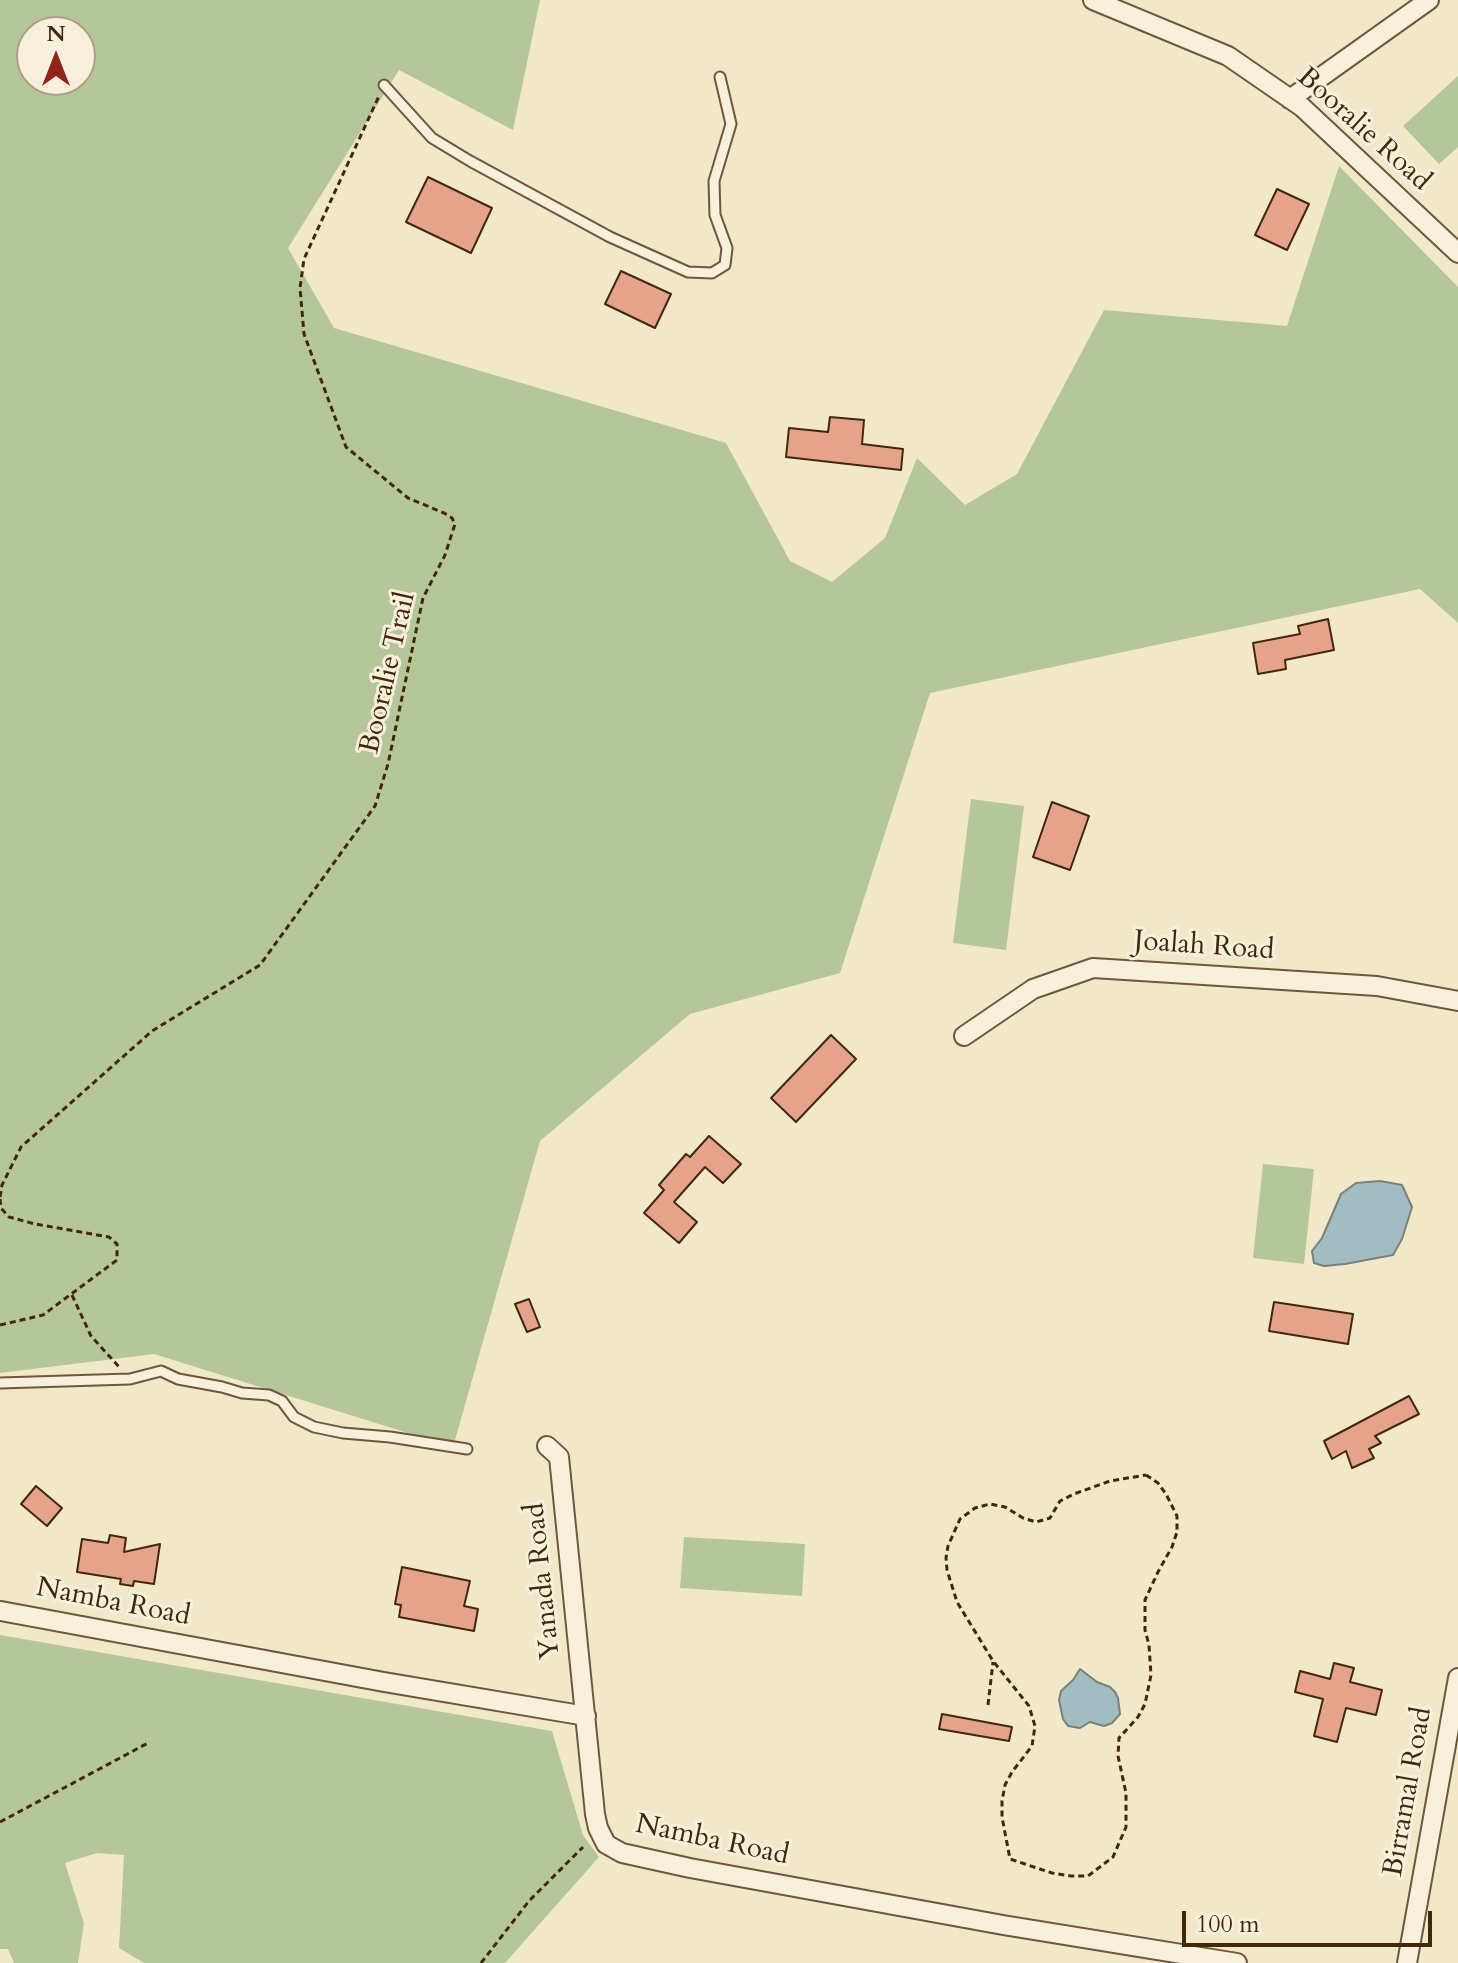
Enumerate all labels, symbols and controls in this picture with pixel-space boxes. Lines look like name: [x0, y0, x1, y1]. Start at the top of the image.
north arrow: [16, 16, 96, 96]
text: N: [46, 19, 66, 49]
street label: Booralie Road: [1289, 61, 1437, 199]
street label: Booralie Trail: [354, 589, 424, 757]
street label: Joalah Road: [1133, 925, 1275, 969]
street label: Yanada Road: [519, 1501, 569, 1661]
street label: Namba Road: [33, 1572, 193, 1634]
street label: Birramal Road: [1378, 1705, 1440, 1879]
street label: Namba Road: [632, 1808, 792, 1874]
scale bar: [1186, 1895, 1436, 1945]
text: 100 m: [1196, 1908, 1260, 1941]

